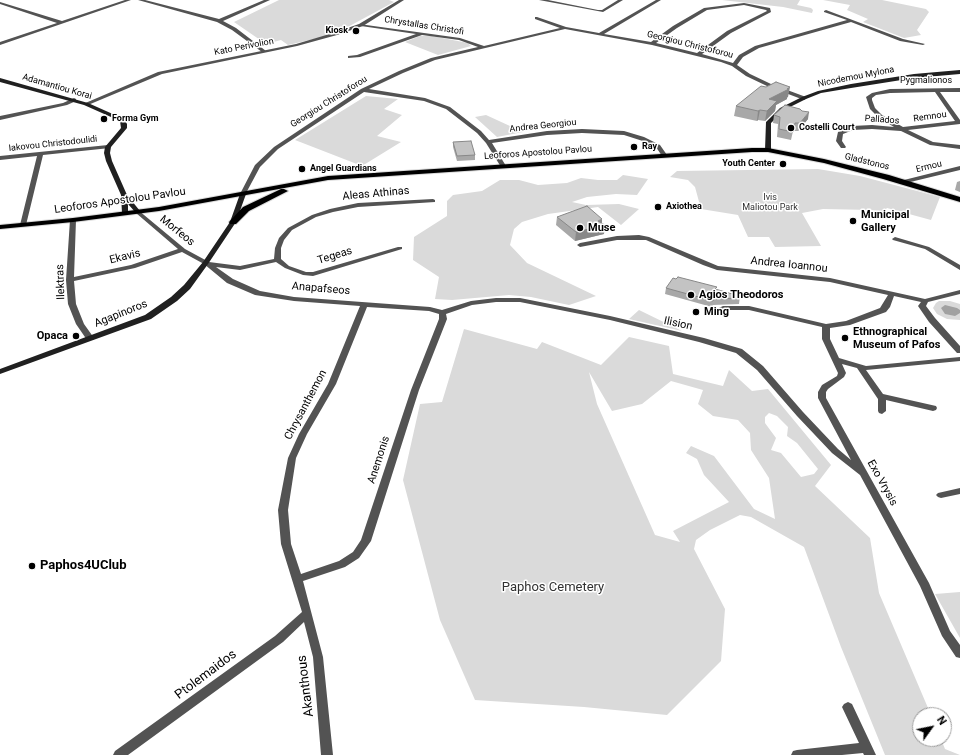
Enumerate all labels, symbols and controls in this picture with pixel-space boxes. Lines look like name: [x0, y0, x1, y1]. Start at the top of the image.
street label: Chrystallas Christofi: [383, 14, 465, 38]
place label: Kiosk: [325, 26, 348, 36]
marker: Kiosk: [351, 26, 361, 36]
street label: Georgiou Christoforou: [646, 29, 734, 61]
street label: Kato Perivolion: [213, 36, 275, 58]
street label: Nicodemou Mylona: [817, 64, 895, 90]
street label: Adamantiou Korai: [21, 72, 93, 102]
street label: Georgiou Christoforou: [289, 74, 369, 130]
street label: Pygmalionos: [900, 76, 952, 86]
street label: Remnou: [913, 109, 947, 125]
street label: Pallados: [864, 113, 900, 127]
marker: Forma Gym: [99, 114, 109, 124]
place label: Forma Gym: [112, 114, 159, 124]
street label: Andrea Georgiou: [509, 117, 577, 135]
marker: Costelli Court: [786, 123, 796, 133]
place label: Costelli Court: [799, 123, 854, 133]
street label: Iakovou Christodoulidi: [8, 134, 98, 154]
marker: Ray: [629, 142, 639, 152]
place label: Ray: [642, 142, 657, 152]
street label: Leoforos Apostolou Pavlou: [484, 144, 592, 162]
street label: Gladstonos: [844, 151, 890, 173]
place label: Youth Center: [722, 159, 775, 169]
marker: Youth Center: [778, 159, 788, 169]
street label: Ermou: [915, 159, 943, 175]
marker: Angel Guardians: [297, 164, 307, 174]
place label: Angel Guardians: [310, 164, 377, 174]
street label: Aleas Athinas: [342, 184, 410, 204]
street label: Leoforos Apostolou Pavlou: [54, 185, 186, 217]
park label: Ivis Maliotou Park: [742, 193, 798, 214]
marker: Axiothea: [653, 202, 663, 212]
place label: Axiothea: [666, 202, 702, 212]
place label: Municipal Gallery: [861, 208, 909, 234]
street label: Morfeos: [157, 213, 197, 249]
marker: Municipal Gallery: [848, 216, 858, 226]
place label: Muse: [588, 221, 615, 235]
marker: Muse: [575, 223, 585, 233]
street label: Tegeas: [316, 244, 354, 268]
street label: Ekavis: [108, 247, 142, 267]
street label: Andrea Ioannou: [750, 254, 828, 276]
street label: Ilektras: [54, 264, 68, 300]
street label: Anapafseos: [291, 280, 351, 298]
place label: Agios Theodoros: [699, 288, 783, 302]
marker: Agios Theodoros: [686, 290, 696, 300]
street label: Agapinoros: [93, 297, 149, 331]
place label: Ming: [704, 305, 729, 319]
marker: Ming: [691, 307, 701, 317]
street label: Ilision: [662, 315, 694, 333]
place label: Ethnographical Museum of Pafos: [853, 325, 940, 351]
place label: Opaca: [37, 329, 68, 343]
marker: Opaca: [71, 331, 81, 341]
marker: Ethnographical Museum of Pafos: [840, 333, 850, 343]
street label: Chrysanthemon: [282, 368, 330, 442]
street label: Anemonis: [365, 434, 393, 486]
street label: Exo Vrysis: [864, 458, 900, 508]
place label: Paphos4UClub: [40, 558, 126, 574]
marker: Paphos4UClub: [27, 561, 37, 571]
park label: Paphos Cemetery: [502, 580, 604, 596]
street label: Ptolemaidos: [172, 647, 240, 703]
street label: Akanthous: [294, 654, 318, 718]
north arrow: [912, 707, 952, 747]
text: N: [934, 714, 949, 728]

